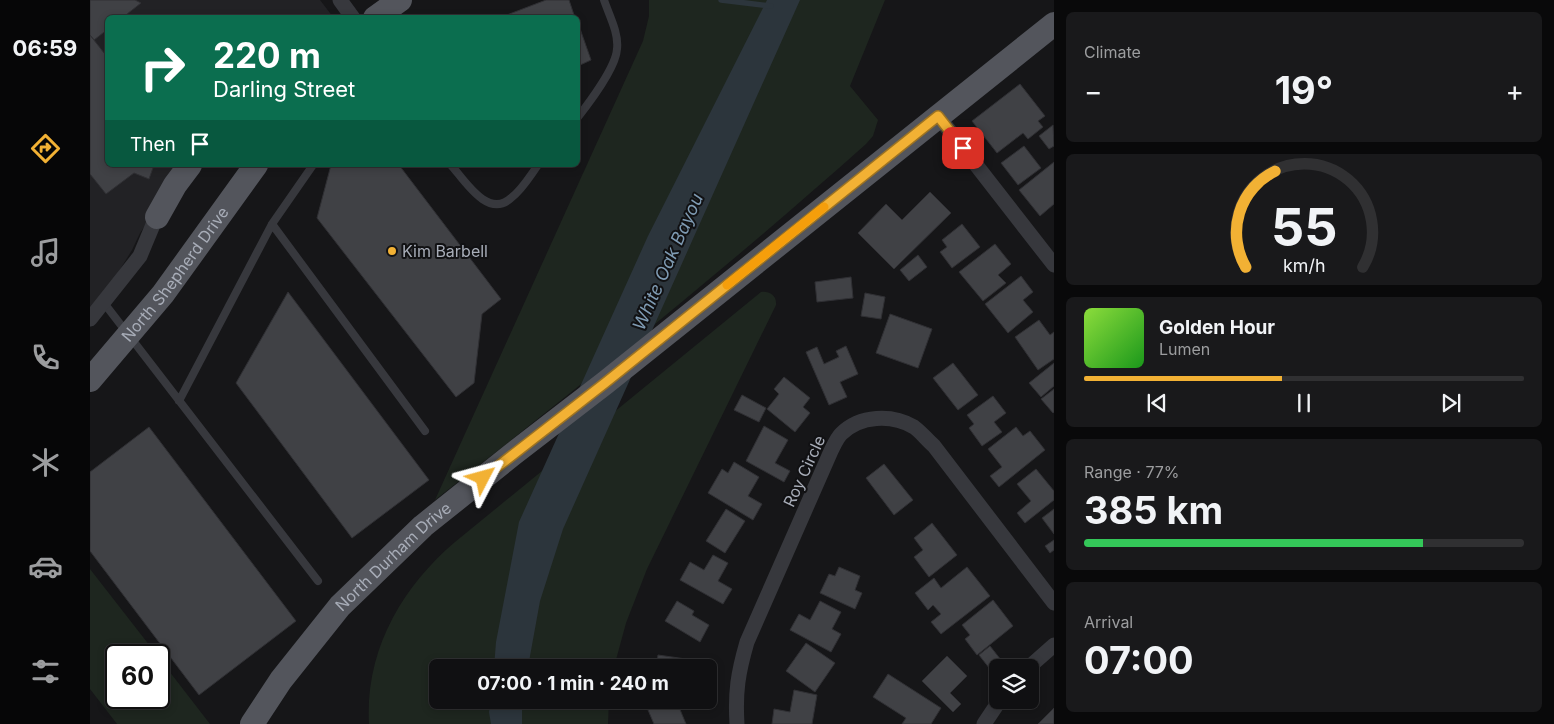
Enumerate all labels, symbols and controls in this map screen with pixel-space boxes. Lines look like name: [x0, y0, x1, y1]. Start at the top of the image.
text: 220 m: [213, 34, 321, 76]
text: 06:59: [13, 35, 77, 61]
icon: right: [130, 35, 195, 100]
text: Climate: [1084, 42, 1141, 62]
text: 19°: [1275, 67, 1333, 113]
text: −: [1084, 74, 1103, 108]
text: +: [1505, 74, 1524, 108]
text: Darling Street: [213, 76, 355, 102]
pin: [942, 127, 984, 169]
icon: arrive: [186, 130, 214, 158]
icon: directions: [28, 131, 63, 166]
text: Then: [130, 133, 176, 156]
icon: arrive: [949, 134, 977, 162]
water label: White Oak Bayou: [628, 190, 707, 333]
text: 55: [1271, 196, 1337, 259]
street label: North Shepherd Drive: [117, 203, 233, 346]
icon: music: [28, 235, 63, 270]
place label: Kim Barbell: [402, 241, 488, 261]
marker: Kim Barbell: [386, 245, 398, 257]
text: km/h: [1283, 255, 1325, 276]
text: Golden Hour: [1159, 316, 1275, 339]
text: Lumen: [1159, 339, 1210, 359]
icon: phone: [28, 340, 63, 375]
icon: previous: [1143, 389, 1171, 417]
icon: pause: [1290, 389, 1318, 417]
icon: next: [1437, 389, 1465, 417]
street label: Roy Circle: [779, 432, 829, 510]
icon: climate: [28, 445, 63, 480]
position arrow: [456, 451, 508, 503]
text: Range · 77%: [1084, 462, 1180, 482]
text: 385 km: [1084, 487, 1223, 533]
street label: North Durham Drive: [331, 498, 455, 615]
icon: car: [28, 549, 63, 584]
text: Arrival: [1084, 612, 1133, 632]
text: 07:00: [1084, 637, 1194, 683]
speed limit sign: 60: [105, 644, 170, 709]
icon: filters: [28, 654, 63, 689]
map controls: [989, 659, 1039, 709]
button: layers: [989, 659, 1039, 709]
text: 07:00 · 1 min · 240 m: [477, 672, 669, 695]

